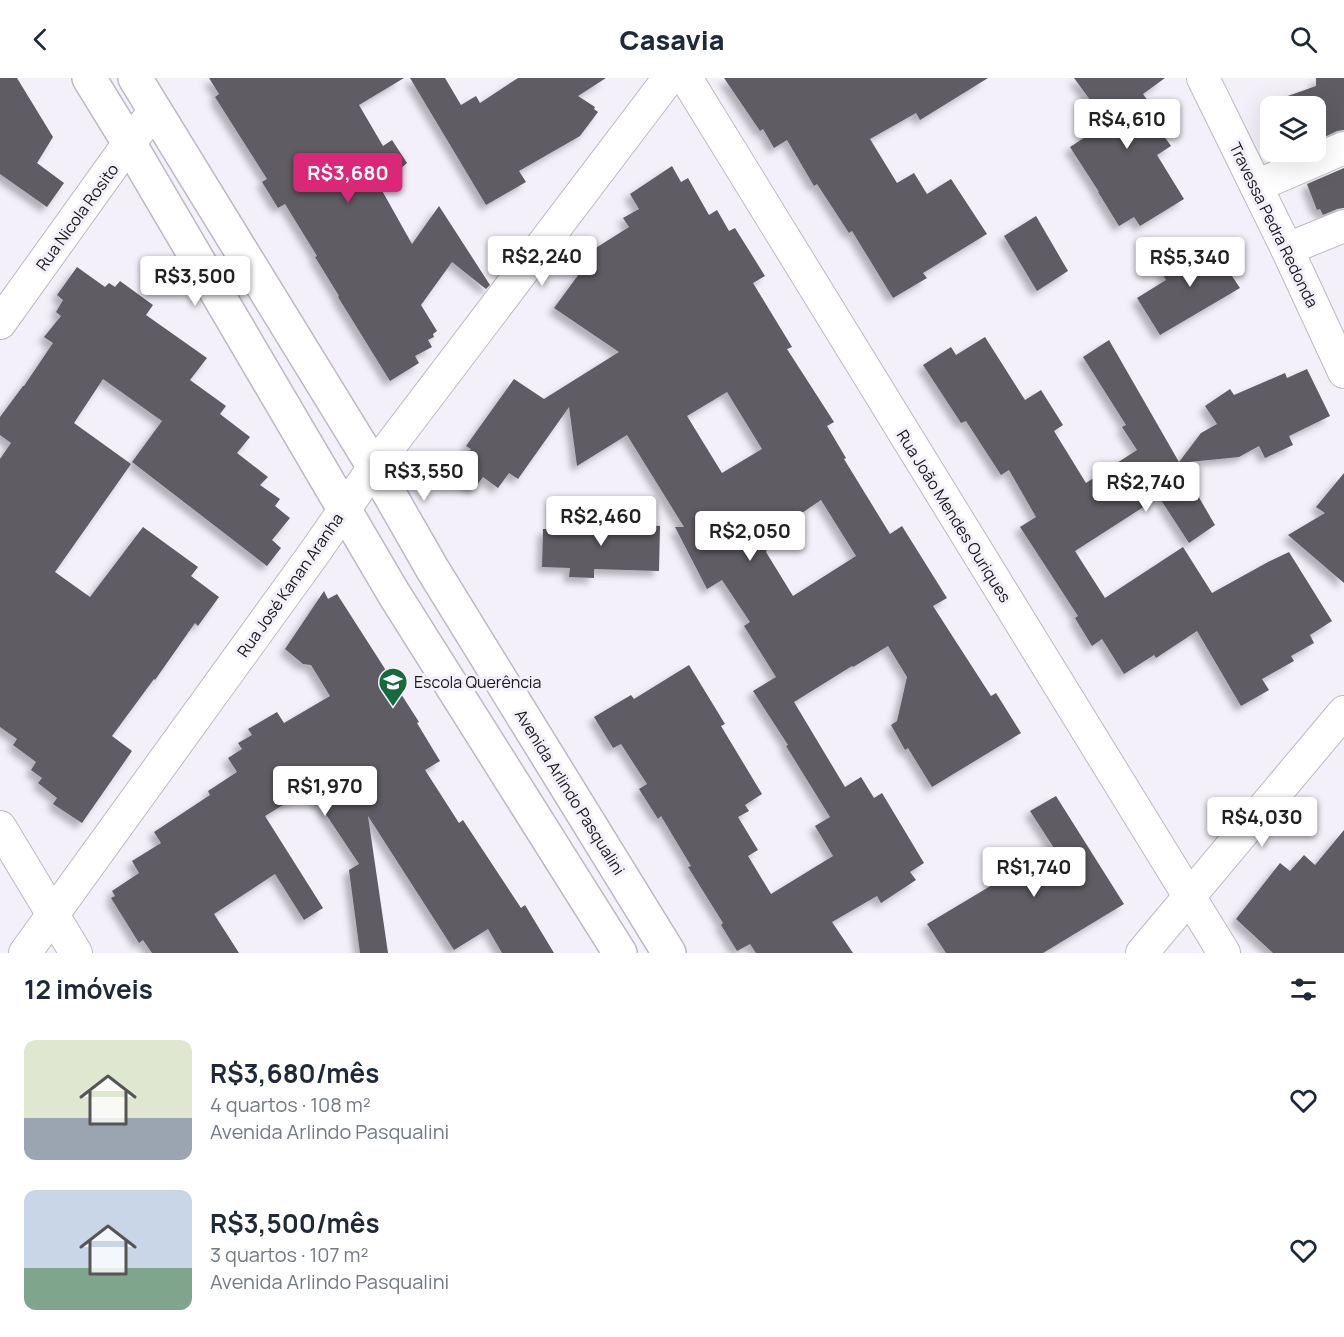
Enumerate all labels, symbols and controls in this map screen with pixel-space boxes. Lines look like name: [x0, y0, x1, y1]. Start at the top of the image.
text: Casavia: [620, 21, 724, 58]
icon: back: [24, 23, 57, 56]
icon: search: [1287, 23, 1320, 56]
map controls: [1260, 96, 1326, 162]
button: layers: [1260, 96, 1326, 162]
pin: R$4,610: [1072, 99, 1182, 150]
text: R$4,610: [1088, 105, 1166, 132]
street label: Travessa Pedra Redonda: [1224, 139, 1324, 311]
pin: R$3,680: [293, 153, 403, 204]
street label: Rua Nicola Rosito: [31, 159, 123, 275]
text: R$3,680: [307, 159, 389, 186]
pin: R$2,240: [487, 236, 597, 287]
pin: R$5,340: [1135, 237, 1245, 288]
text: R$2,240: [502, 242, 582, 269]
text: R$5,340: [1150, 243, 1230, 270]
pin: R$3,500: [140, 256, 250, 307]
text: R$3,500: [154, 262, 236, 289]
street label: Rua João Mendes Ouriques: [892, 425, 1016, 607]
pin: R$3,550: [369, 451, 479, 502]
text: R$3,550: [384, 457, 464, 484]
pin: R$2,740: [1091, 462, 1201, 513]
text: R$2,740: [1107, 468, 1185, 495]
pin: R$2,460: [546, 496, 656, 547]
text: R$2,460: [560, 502, 642, 529]
street label: Rua José Kanan Aranha: [232, 509, 348, 661]
pin: R$2,050: [695, 511, 805, 562]
text: R$2,050: [709, 517, 791, 544]
school or university icon: Escola Querência: [377, 666, 409, 708]
place label: Escola Querência: [414, 671, 541, 693]
street label: Avenida Arlindo Pasqualini: [510, 705, 630, 879]
pin: R$1,970: [270, 766, 380, 817]
text: R$1,970: [287, 772, 363, 799]
pin: R$4,030: [1207, 797, 1317, 848]
text: R$4,030: [1221, 803, 1303, 830]
pin: R$1,740: [979, 847, 1089, 898]
text: R$1,740: [997, 853, 1072, 880]
text: 12 imóveis: [24, 971, 153, 1007]
icon: filters: [1287, 973, 1320, 1006]
text: R$3,680/mês: [210, 1055, 379, 1091]
icon: home: [72, 1064, 144, 1136]
icon: heart: [1287, 1084, 1320, 1117]
text: 4 quartos · 108 m²: [210, 1091, 371, 1118]
text: Avenida Arlindo Pasqualini: [210, 1118, 449, 1145]
text: R$3,500/mês: [210, 1205, 380, 1241]
icon: home: [72, 1214, 144, 1286]
icon: heart: [1287, 1234, 1320, 1267]
text: 3 quartos · 107 m²: [210, 1241, 368, 1268]
text: Avenida Arlindo Pasqualini: [210, 1268, 449, 1295]

